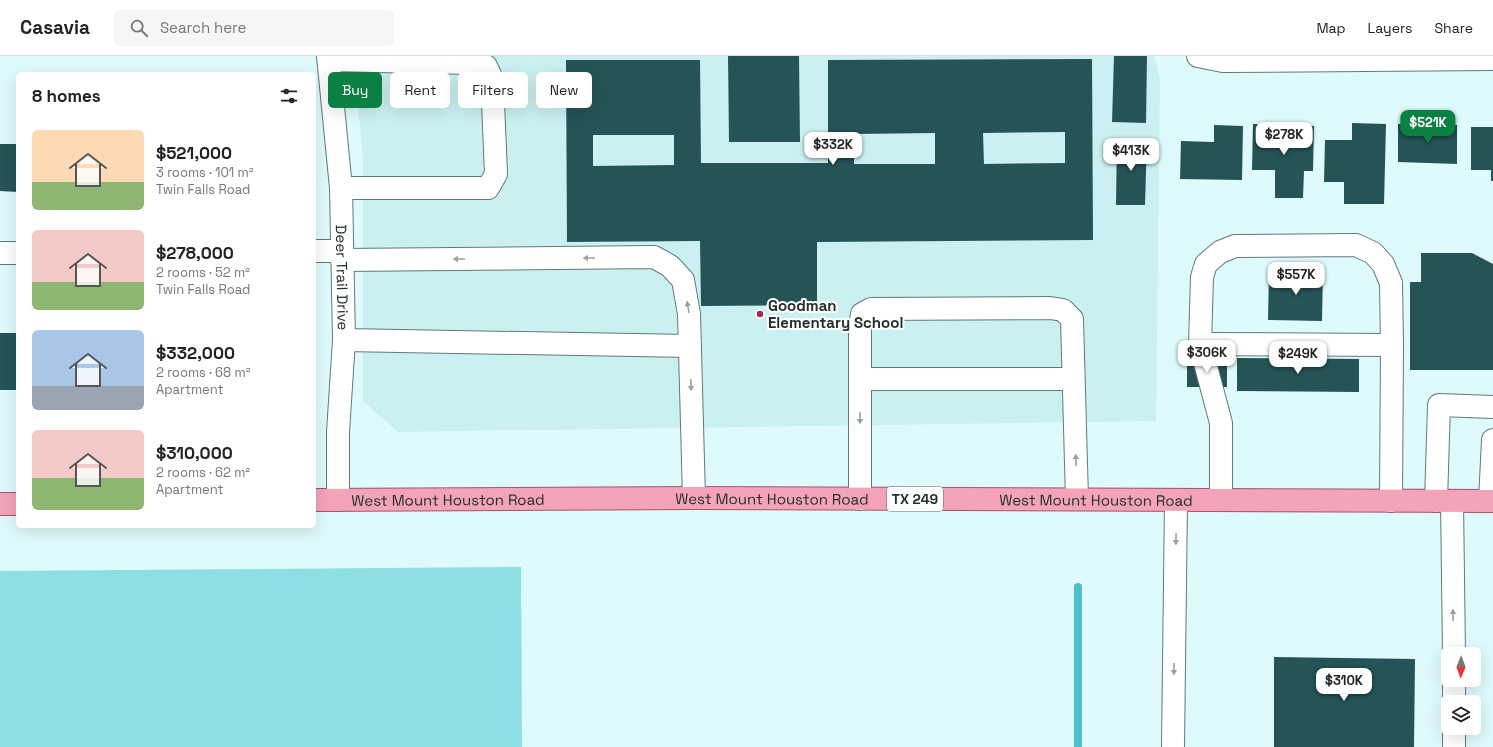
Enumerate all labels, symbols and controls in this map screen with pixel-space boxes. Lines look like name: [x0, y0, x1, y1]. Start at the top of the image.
search box: [114, 10, 394, 46]
text: Casavia: [20, 15, 90, 40]
icon: search: [128, 17, 150, 39]
text: Search here: [160, 18, 246, 37]
text: Map: [1316, 19, 1346, 37]
text: Layers: [1368, 19, 1412, 37]
text: Share: [1434, 19, 1473, 37]
chip: Buy: [328, 72, 382, 108]
chip: Rent: [390, 72, 450, 108]
chip: Filters: [458, 72, 528, 108]
chip: New: [536, 72, 592, 108]
text: 8 homes: [32, 85, 101, 107]
icon: filters: [278, 85, 300, 107]
pin: $521K: [1400, 110, 1456, 144]
text: $521K: [1409, 114, 1447, 131]
pin: $278K: [1256, 122, 1312, 156]
text: $278K: [1265, 126, 1303, 143]
pin: $332K: [805, 132, 861, 166]
text: $332K: [813, 136, 853, 153]
pin: $413K: [1103, 138, 1159, 172]
text: $521,000: [156, 142, 232, 164]
text: $413K: [1112, 142, 1150, 159]
icon: home: [64, 146, 112, 194]
text: 3 rooms · 101 m²: [156, 164, 254, 181]
text: Twin Falls Road: [156, 181, 250, 198]
street label: Deer Trail Drive: [332, 224, 353, 331]
text: $278,000: [156, 242, 234, 264]
icon: home: [64, 246, 112, 294]
one-way arrow: [582, 255, 595, 261]
one-way arrow: [452, 256, 465, 262]
pin: $557K: [1268, 262, 1324, 296]
text: 2 rooms · 52 m²: [156, 264, 250, 281]
text: $557K: [1277, 266, 1315, 283]
text: Twin Falls Road: [156, 281, 250, 298]
place label: Goodman Elementary School: [768, 296, 903, 332]
one-way arrow: [684, 301, 690, 313]
marker: Goodman Elementary School: [755, 309, 765, 319]
pin: $306K: [1179, 340, 1235, 374]
pin: $249K: [1270, 341, 1326, 375]
text: $332,000: [156, 342, 235, 364]
text: $306K: [1187, 344, 1227, 361]
text: $249K: [1278, 345, 1318, 362]
icon: home: [64, 346, 112, 394]
text: 2 rooms · 68 m²: [156, 364, 250, 381]
one-way arrow: [688, 379, 694, 392]
text: Apartment: [156, 381, 224, 398]
one-way arrow: [857, 412, 863, 425]
text: $310,000: [156, 442, 233, 464]
icon: home: [64, 446, 112, 494]
one-way arrow: [1072, 454, 1079, 466]
text: 2 rooms · 62 m²: [156, 464, 250, 481]
text: Apartment: [156, 481, 224, 498]
road number: TX 249: [887, 487, 943, 511]
street label: West Mount Houston Road: [675, 488, 869, 508]
street label: West Mount Houston Road: [351, 489, 545, 509]
street label: West Mount Houston Road: [999, 490, 1193, 509]
one-way arrow: [1173, 533, 1179, 546]
one-way arrow: [1450, 608, 1456, 621]
north arrow: [1441, 647, 1481, 687]
map controls: [1441, 647, 1481, 735]
one-way arrow: [1171, 663, 1177, 676]
pin: $310K: [1316, 668, 1372, 702]
text: $310K: [1325, 672, 1363, 689]
button: layers: [1441, 695, 1481, 735]

